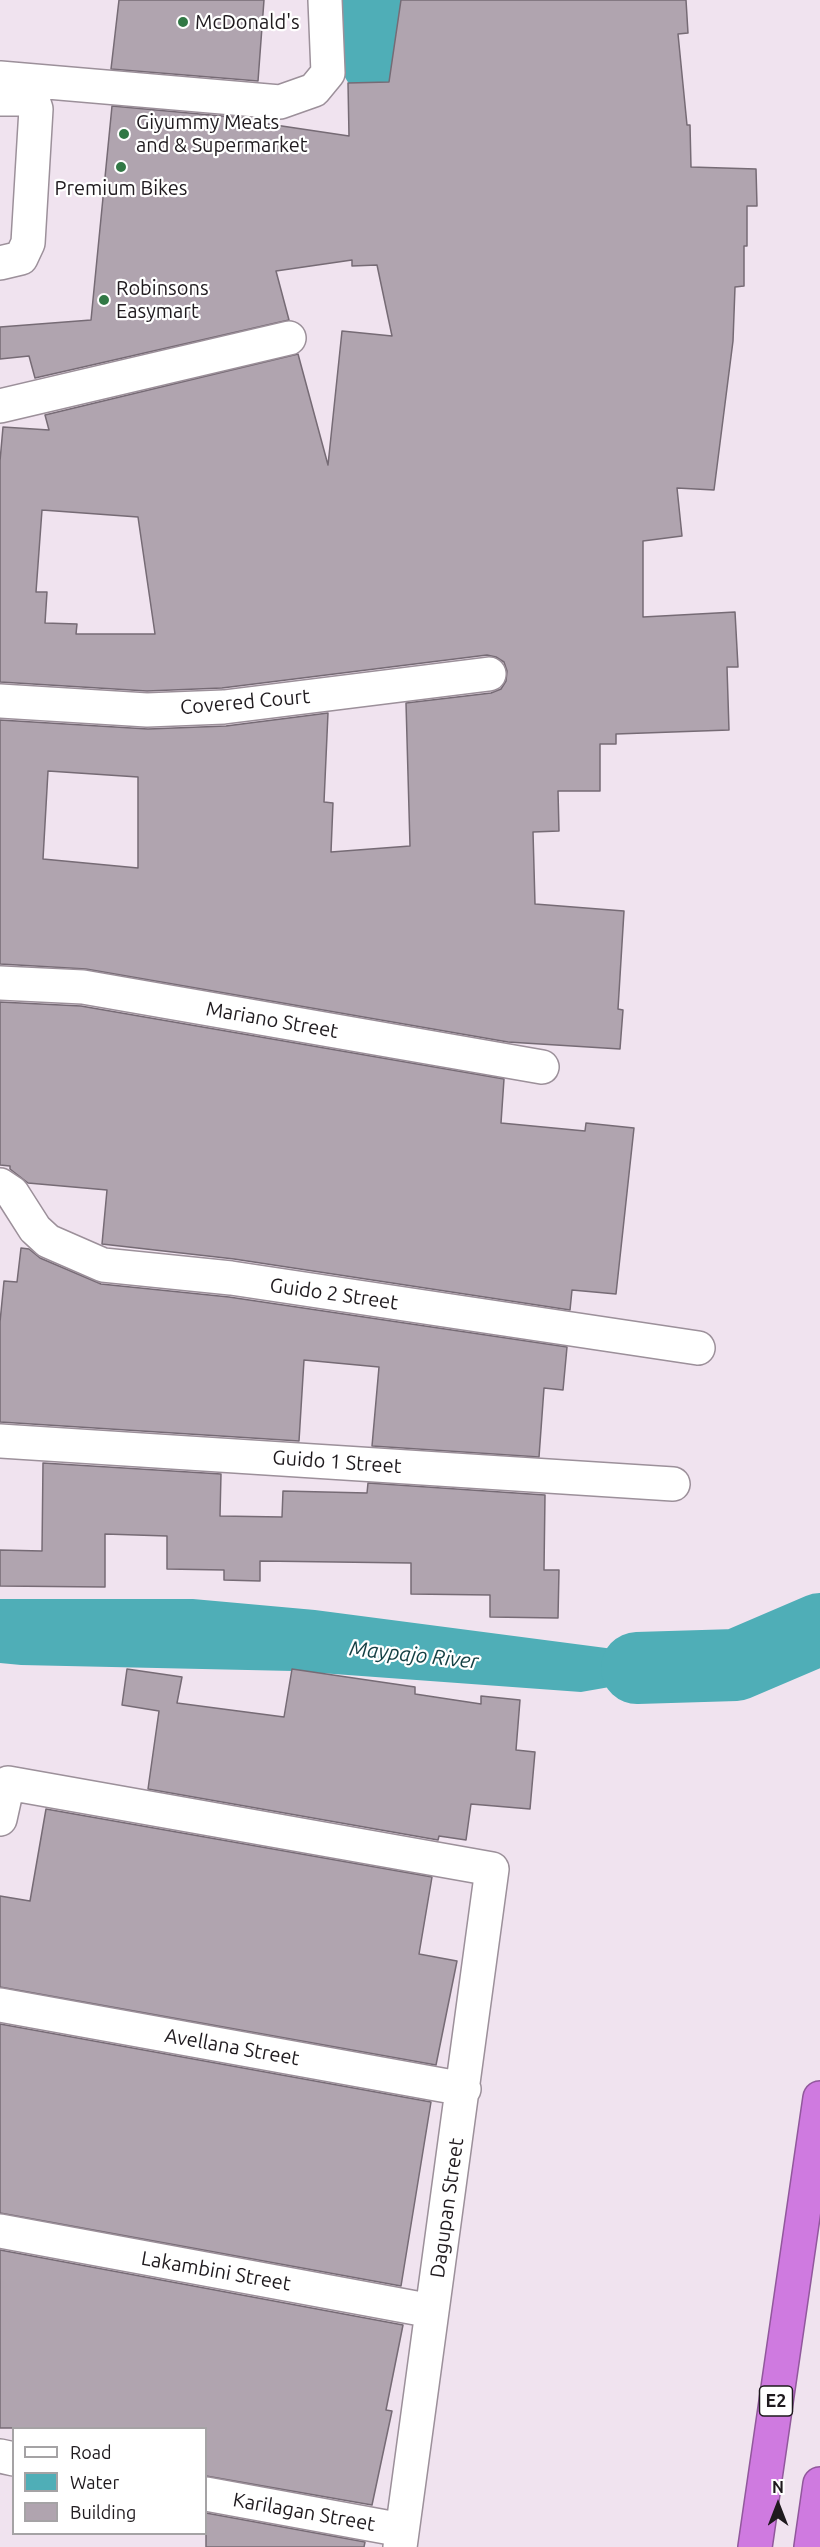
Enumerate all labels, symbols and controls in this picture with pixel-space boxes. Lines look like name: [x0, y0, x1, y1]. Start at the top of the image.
place label: McDonald's: [195, 10, 300, 34]
marker: McDonald's: [176, 15, 190, 29]
place label: Giyummy Meats and & Supermarket: [136, 110, 308, 157]
marker: Giyummy Meats and & Supermarket: [117, 127, 131, 141]
marker: Premium Bikes: [114, 160, 128, 174]
place label: Premium Bikes: [55, 176, 187, 200]
place label: Robinsons Easymart: [116, 276, 209, 323]
marker: Robinsons Easymart: [97, 293, 111, 307]
street label: Covered Court: [179, 684, 311, 720]
street label: Mariano Street: [204, 997, 340, 1043]
street label: Guido 2 Street: [268, 1273, 400, 1315]
street label: Guido 1 Street: [272, 1446, 402, 1478]
water label: Maypajo River: [348, 1636, 480, 1674]
street label: Avellana Street: [163, 2023, 301, 2071]
street label: Dagupan Street: [425, 2136, 469, 2280]
street label: Lakambini Street: [139, 2246, 293, 2296]
road number: E2: [760, 2386, 792, 2416]
legend: [12, 2427, 207, 2535]
text: Road: [70, 2442, 112, 2462]
text: Water: [70, 2472, 119, 2492]
north arrow: [748, 2475, 808, 2535]
text: N: [772, 2478, 784, 2496]
street label: Karilagan Street: [231, 2488, 377, 2536]
text: Building: [70, 2502, 136, 2522]

